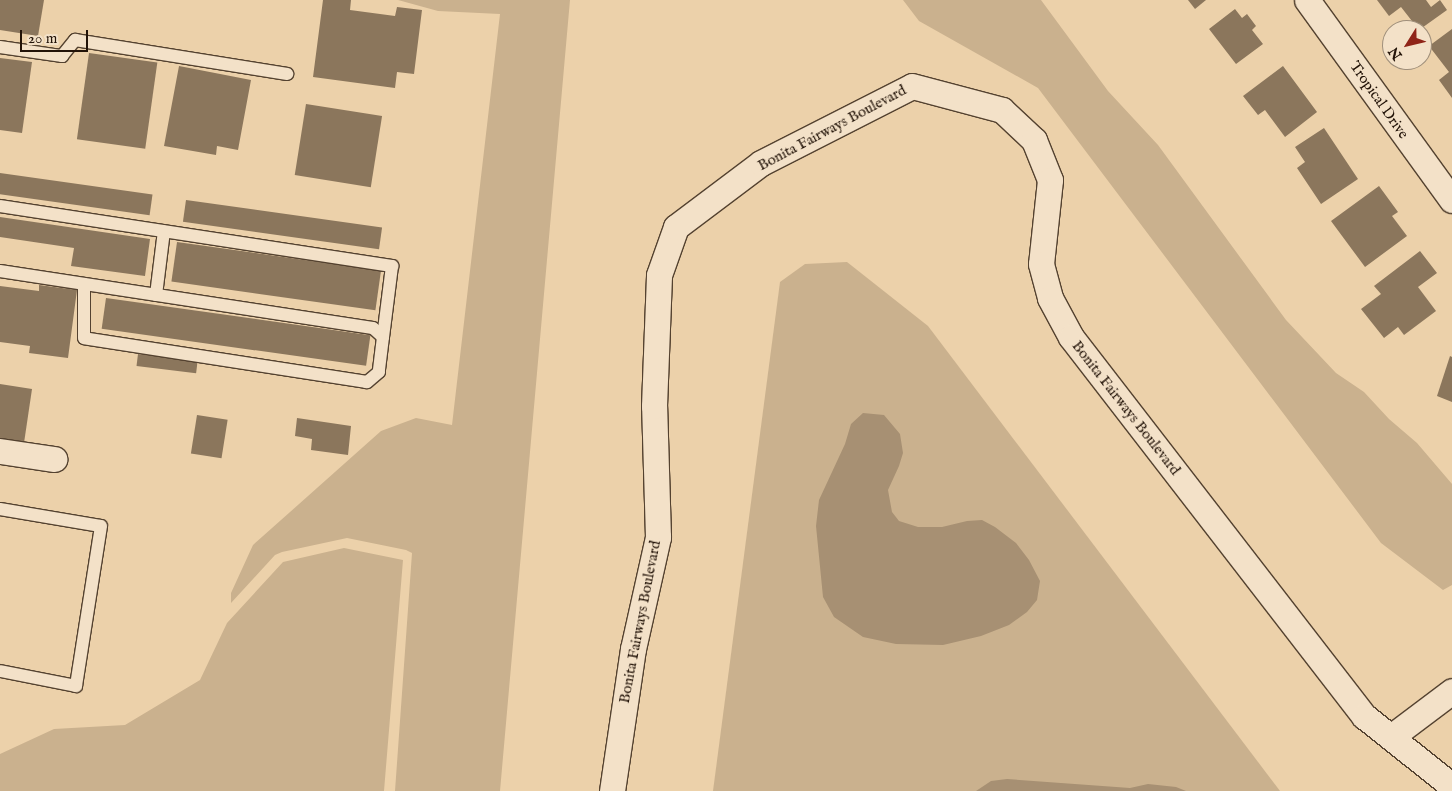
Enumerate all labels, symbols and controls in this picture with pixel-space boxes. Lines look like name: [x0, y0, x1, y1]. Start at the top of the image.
scale bar: [22, 20, 90, 52]
north arrow: [1382, 20, 1432, 70]
text: 20 m: [28, 29, 57, 48]
text: N: [1385, 43, 1407, 63]
street label: Tropical Drive: [1346, 58, 1412, 142]
street label: Bonita Fairways Boulevard: [755, 81, 909, 175]
street label: Bonita Fairways Boulevard: [1068, 337, 1184, 479]
street label: Bonita Fairways Boulevard: [615, 539, 665, 705]

